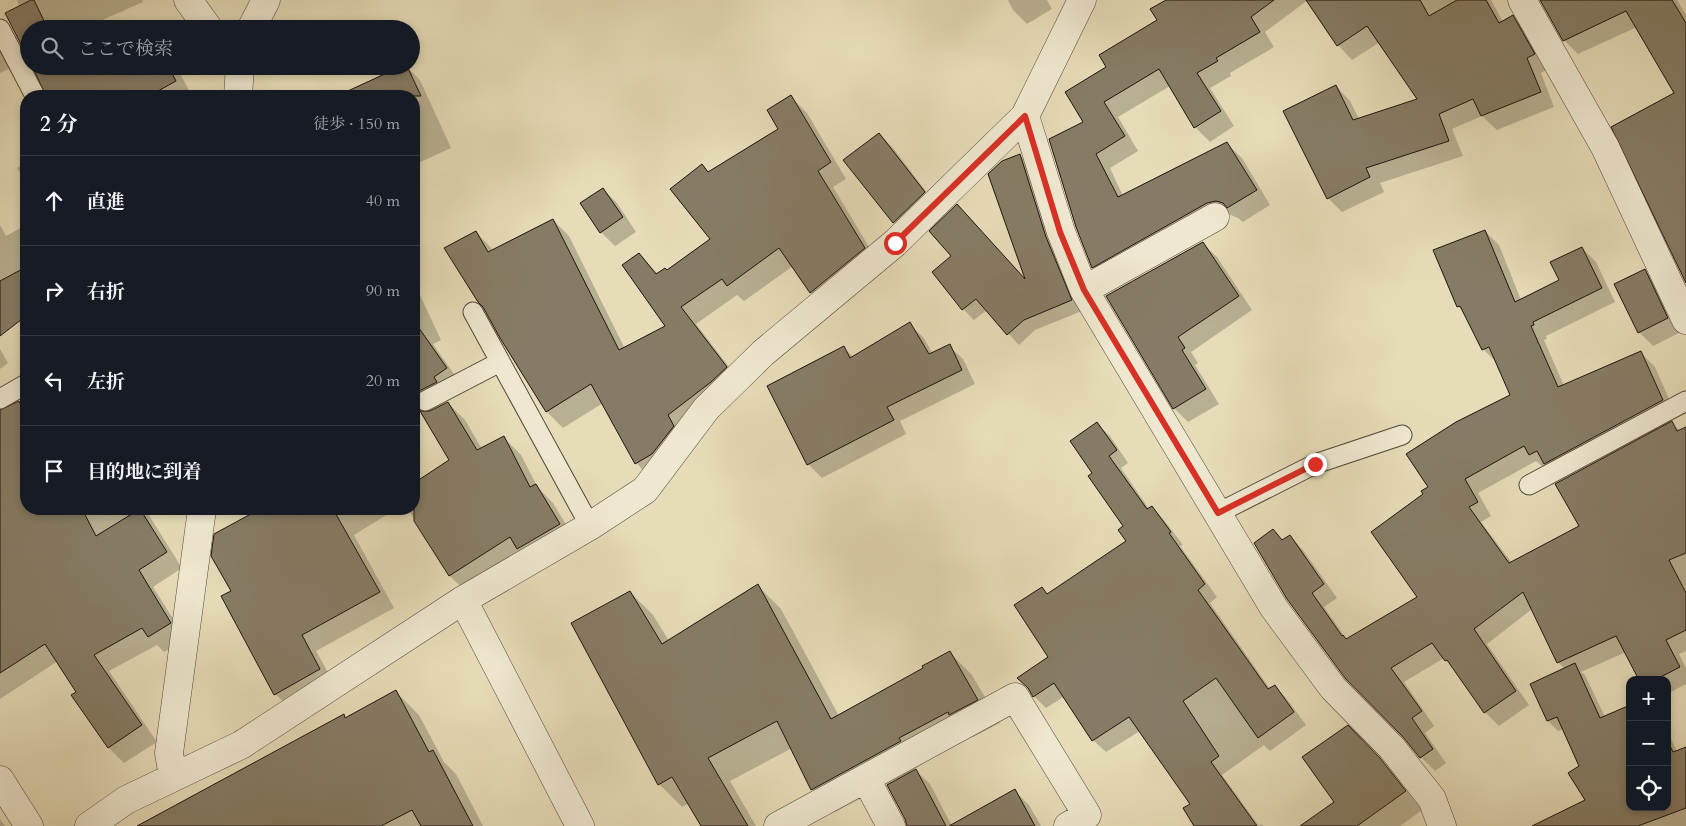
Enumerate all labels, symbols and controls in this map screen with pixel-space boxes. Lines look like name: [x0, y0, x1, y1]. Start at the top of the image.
search box: [20, 20, 420, 75]
icon: search: [38, 34, 66, 62]
text: ここで検索: [78, 36, 173, 62]
text: 2 分: [40, 110, 77, 139]
text: 徒歩 · 150 m: [313, 113, 400, 135]
icon: ahead: [40, 187, 68, 215]
text: 直進: [87, 189, 125, 215]
text: 40 m: [366, 190, 400, 212]
route start: [884, 232, 907, 255]
icon: right: [40, 277, 68, 305]
text: 右折: [87, 279, 125, 305]
text: 90 m: [366, 280, 400, 302]
icon: left: [40, 367, 68, 395]
text: 左折: [87, 369, 125, 395]
text: 20 m: [366, 370, 400, 392]
route end: [1304, 453, 1327, 476]
icon: arrive: [40, 457, 68, 485]
text: 目的地に到着: [87, 459, 201, 485]
map controls: [1626, 676, 1671, 811]
button: +: [1626, 676, 1671, 721]
button: −: [1626, 721, 1671, 766]
button: locate: [1626, 766, 1671, 811]

